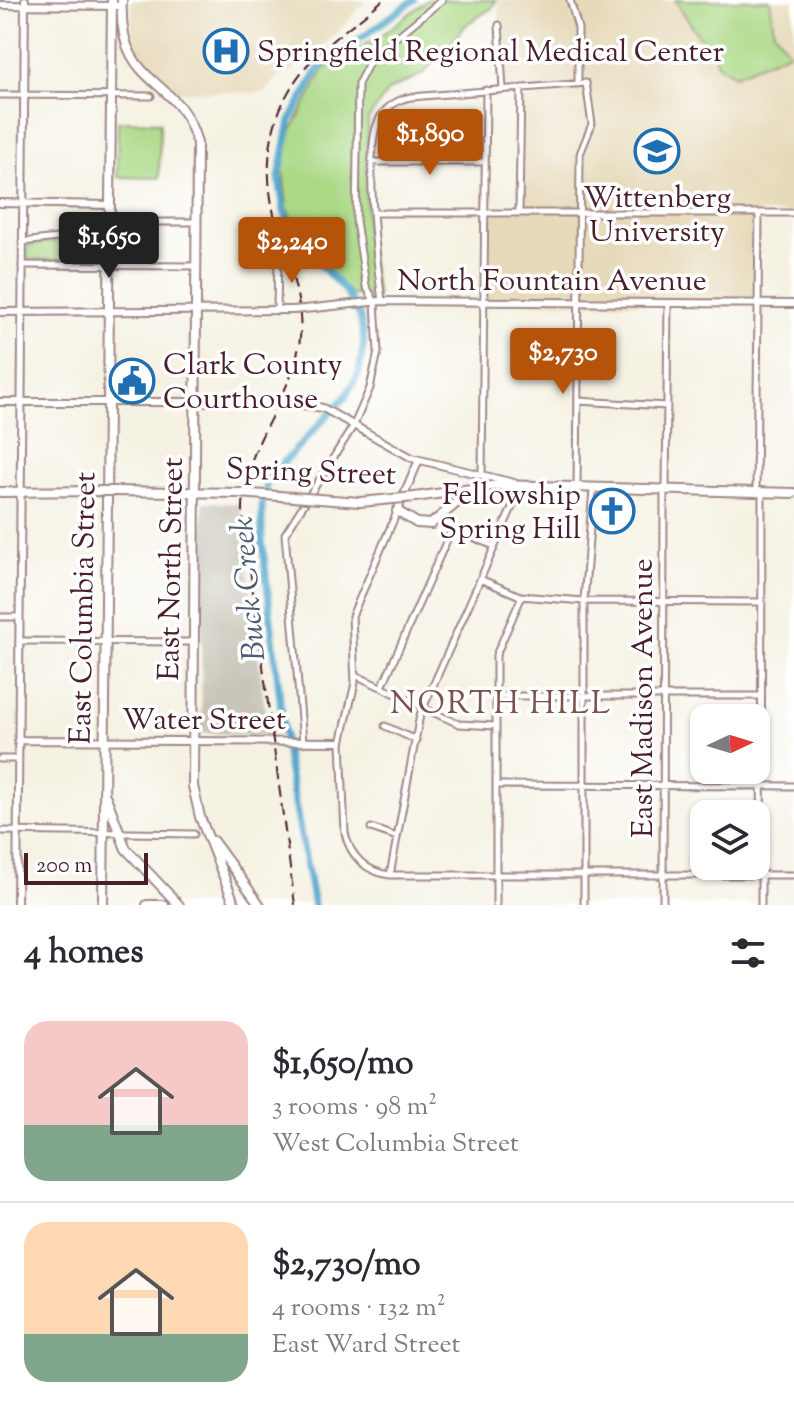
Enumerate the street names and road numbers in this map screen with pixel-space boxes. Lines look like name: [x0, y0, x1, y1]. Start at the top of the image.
street label: North Fountain Avenue: [397, 261, 707, 304]
street label: Spring Street: [225, 449, 397, 498]
street label: East North Street: [149, 457, 196, 681]
street label: East Columbia Street: [61, 471, 108, 745]
street label: East Madison Avenue: [623, 558, 666, 838]
street label: Water Street: [122, 700, 286, 743]

